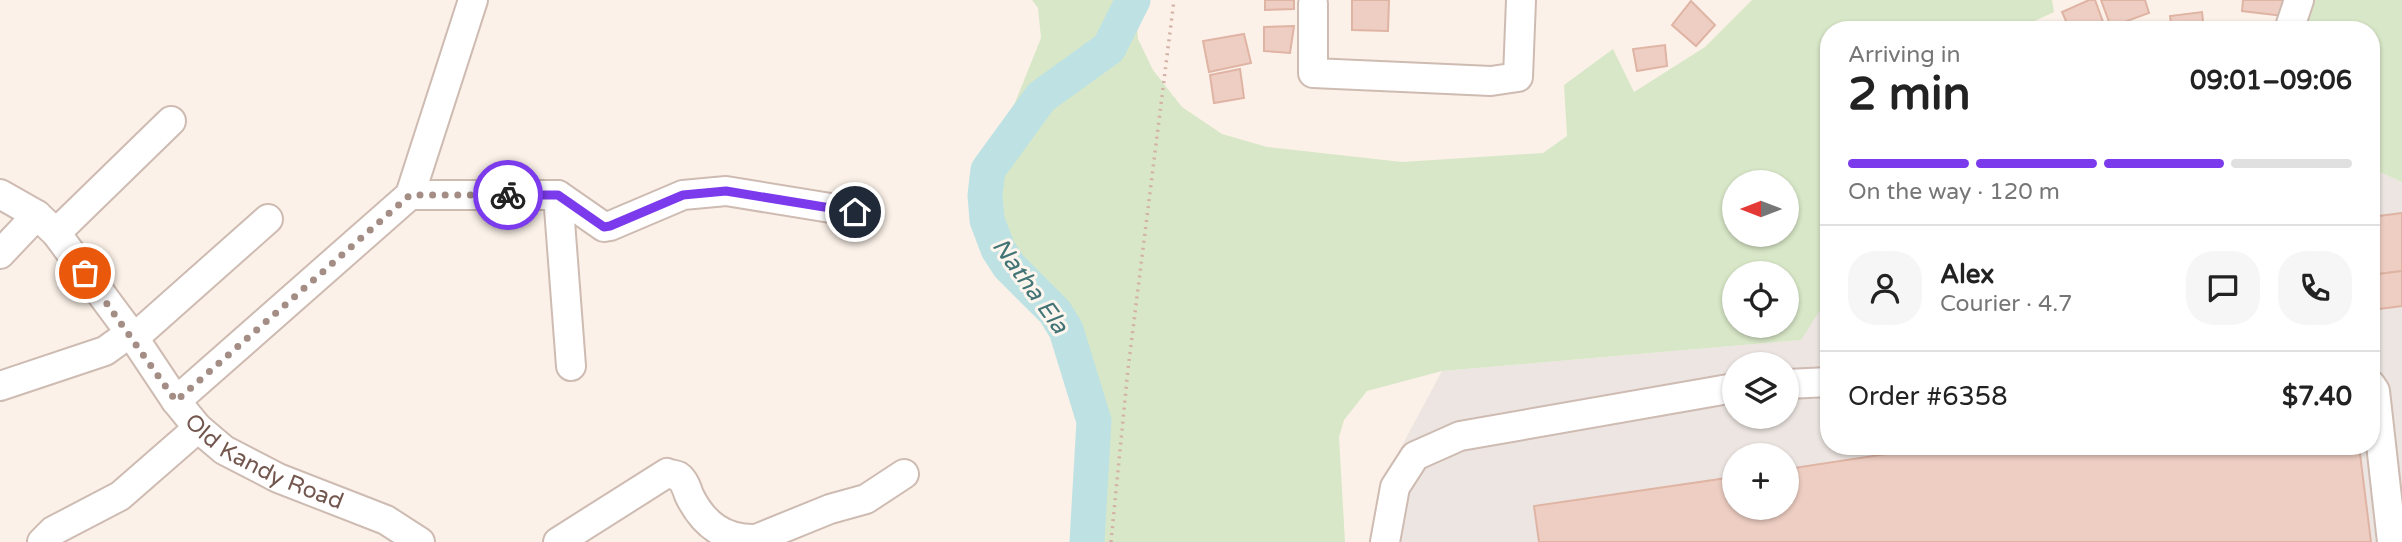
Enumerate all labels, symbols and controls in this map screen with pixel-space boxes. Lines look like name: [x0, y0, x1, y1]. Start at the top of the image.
text: Arriving in: [1848, 41, 1961, 69]
text: 09:01–09:06: [2190, 65, 2352, 96]
text: 2 min: [1848, 67, 1971, 122]
courier: [473, 160, 543, 230]
north arrow: [1722, 170, 1799, 247]
map controls: [1722, 170, 1799, 520]
icon: bike: [489, 176, 527, 214]
text: On the way · 120 m: [1848, 178, 2060, 206]
pin: [825, 182, 885, 242]
icon: home: [836, 193, 874, 231]
water label: Natha Ela: [986, 233, 1075, 340]
pin: [55, 243, 115, 303]
button: person: [1848, 251, 1922, 325]
button: chat: [2186, 251, 2260, 325]
button: phone: [2278, 251, 2352, 325]
icon: bag: [66, 254, 104, 292]
text: Alex: [1940, 259, 1994, 290]
button: locate: [1722, 261, 1799, 338]
text: Courier · 4.7: [1940, 290, 2073, 318]
button: layers: [1722, 352, 1799, 429]
text: Order #6358: [1848, 381, 2008, 412]
text: $7.40: [2282, 381, 2352, 412]
street label: Old Kandy Road: [178, 408, 347, 516]
button: +: [1722, 443, 1799, 520]

